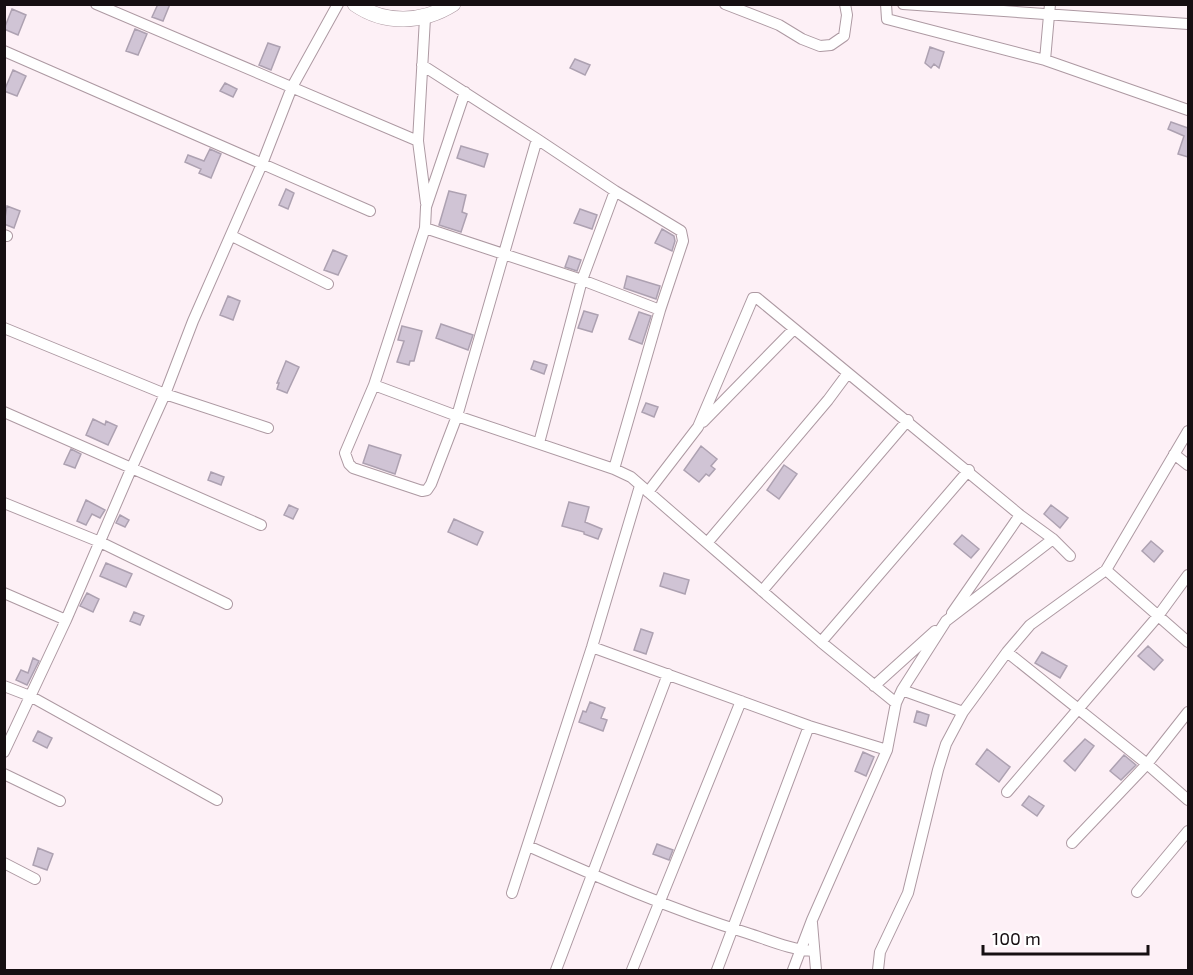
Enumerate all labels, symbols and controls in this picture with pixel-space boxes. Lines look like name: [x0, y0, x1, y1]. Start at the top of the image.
scale bar: [983, 918, 1148, 956]
text: 100 m: [992, 927, 1041, 949]

